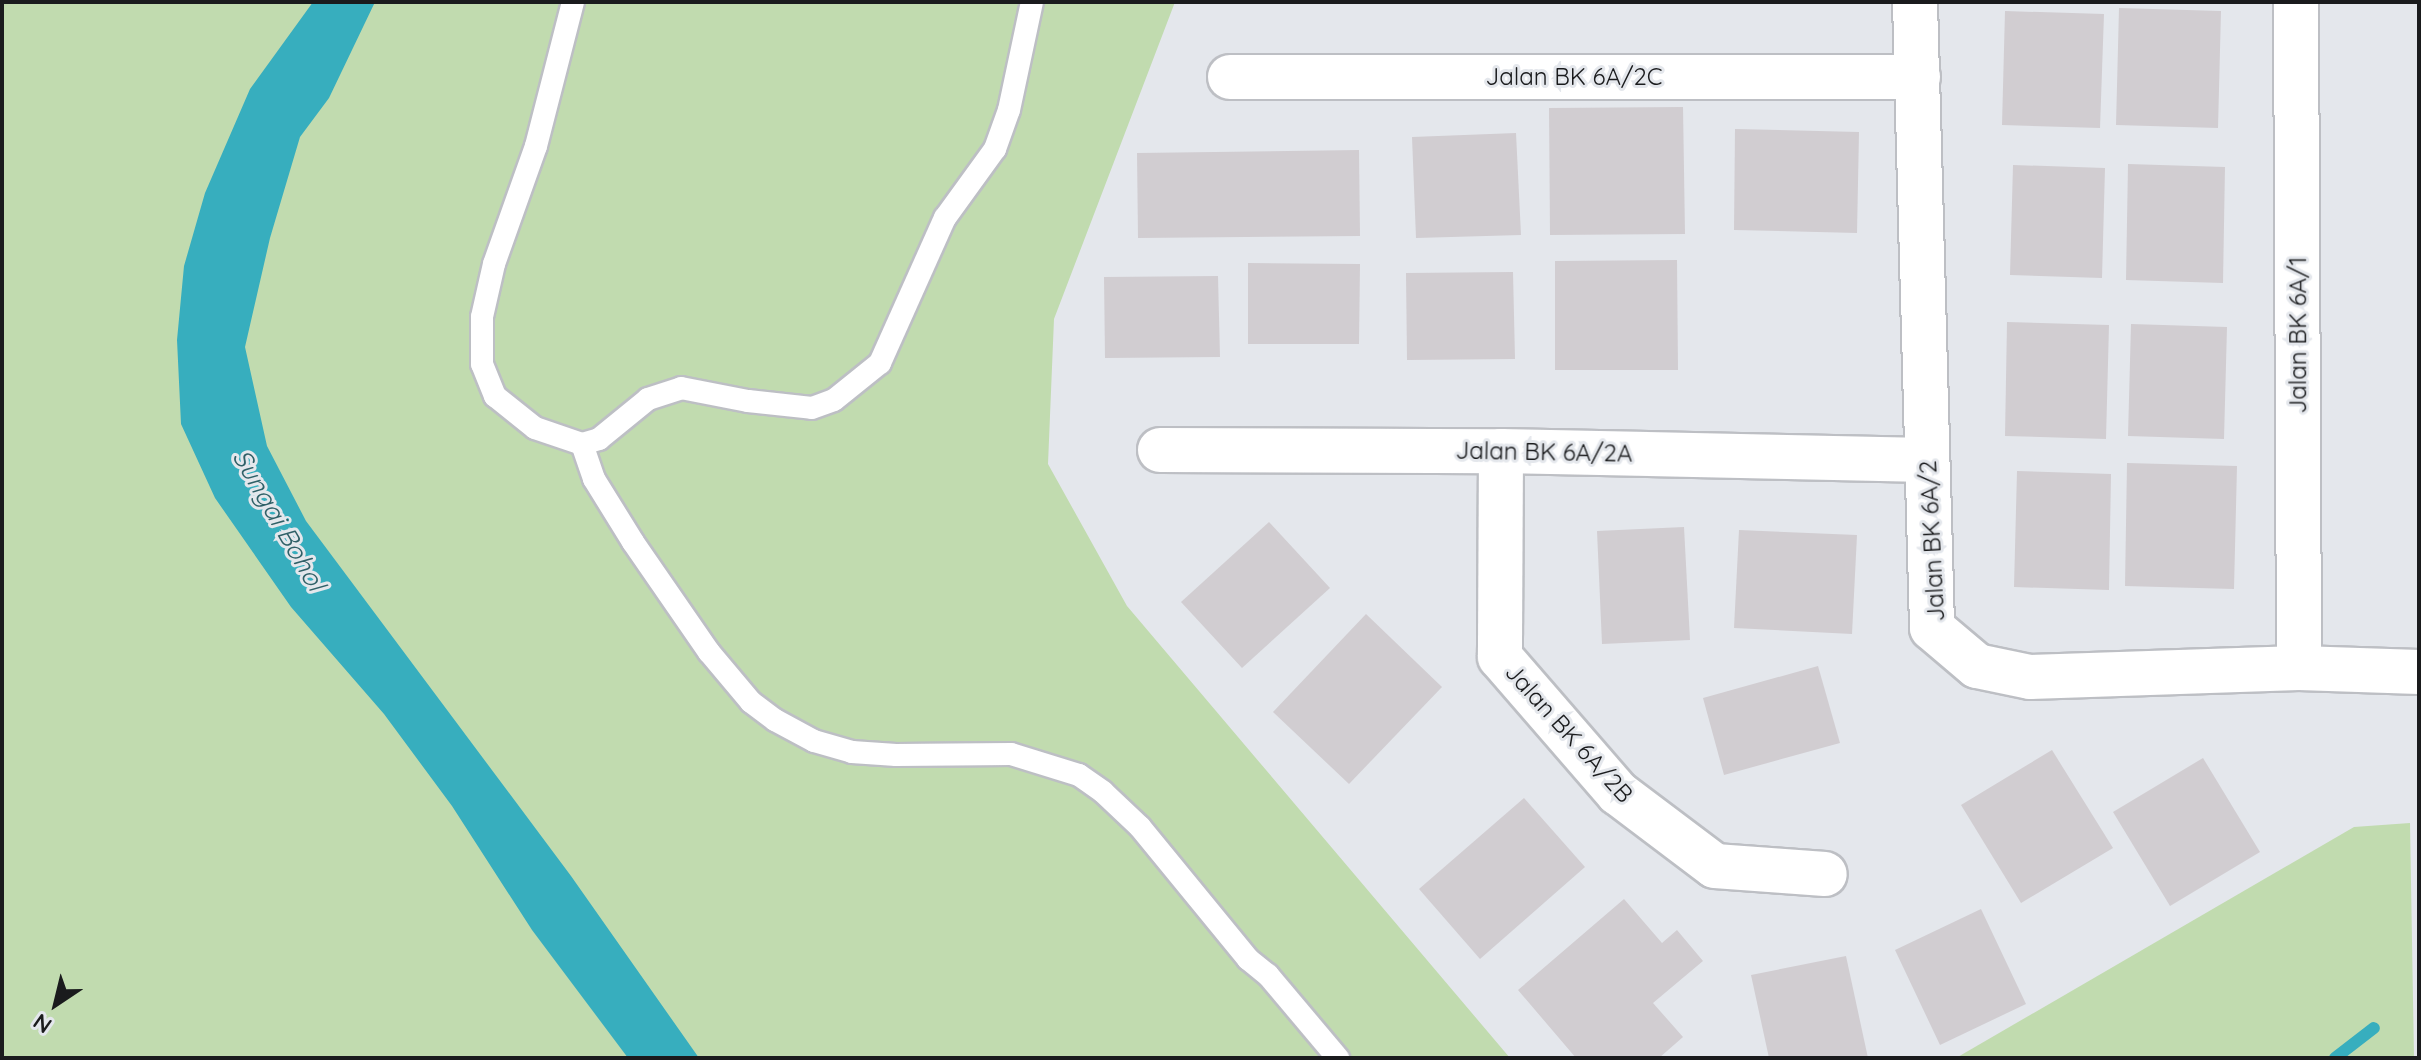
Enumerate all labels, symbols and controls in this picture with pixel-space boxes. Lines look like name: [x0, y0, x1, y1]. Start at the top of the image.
street label: Jalan BK 6A/2C: [1485, 63, 1663, 91]
street label: Jalan BK 6A/1: [2284, 257, 2312, 413]
street label: Jalan BK 6A/2A: [1455, 436, 1633, 468]
water label: Sungai Bohol: [226, 444, 332, 596]
street label: Jalan BK 6A/2: [1913, 460, 1951, 622]
street label: Jalan BK 6A/2B: [1499, 658, 1639, 808]
north arrow: [16, 964, 96, 1044]
text: N: [28, 1008, 57, 1040]

